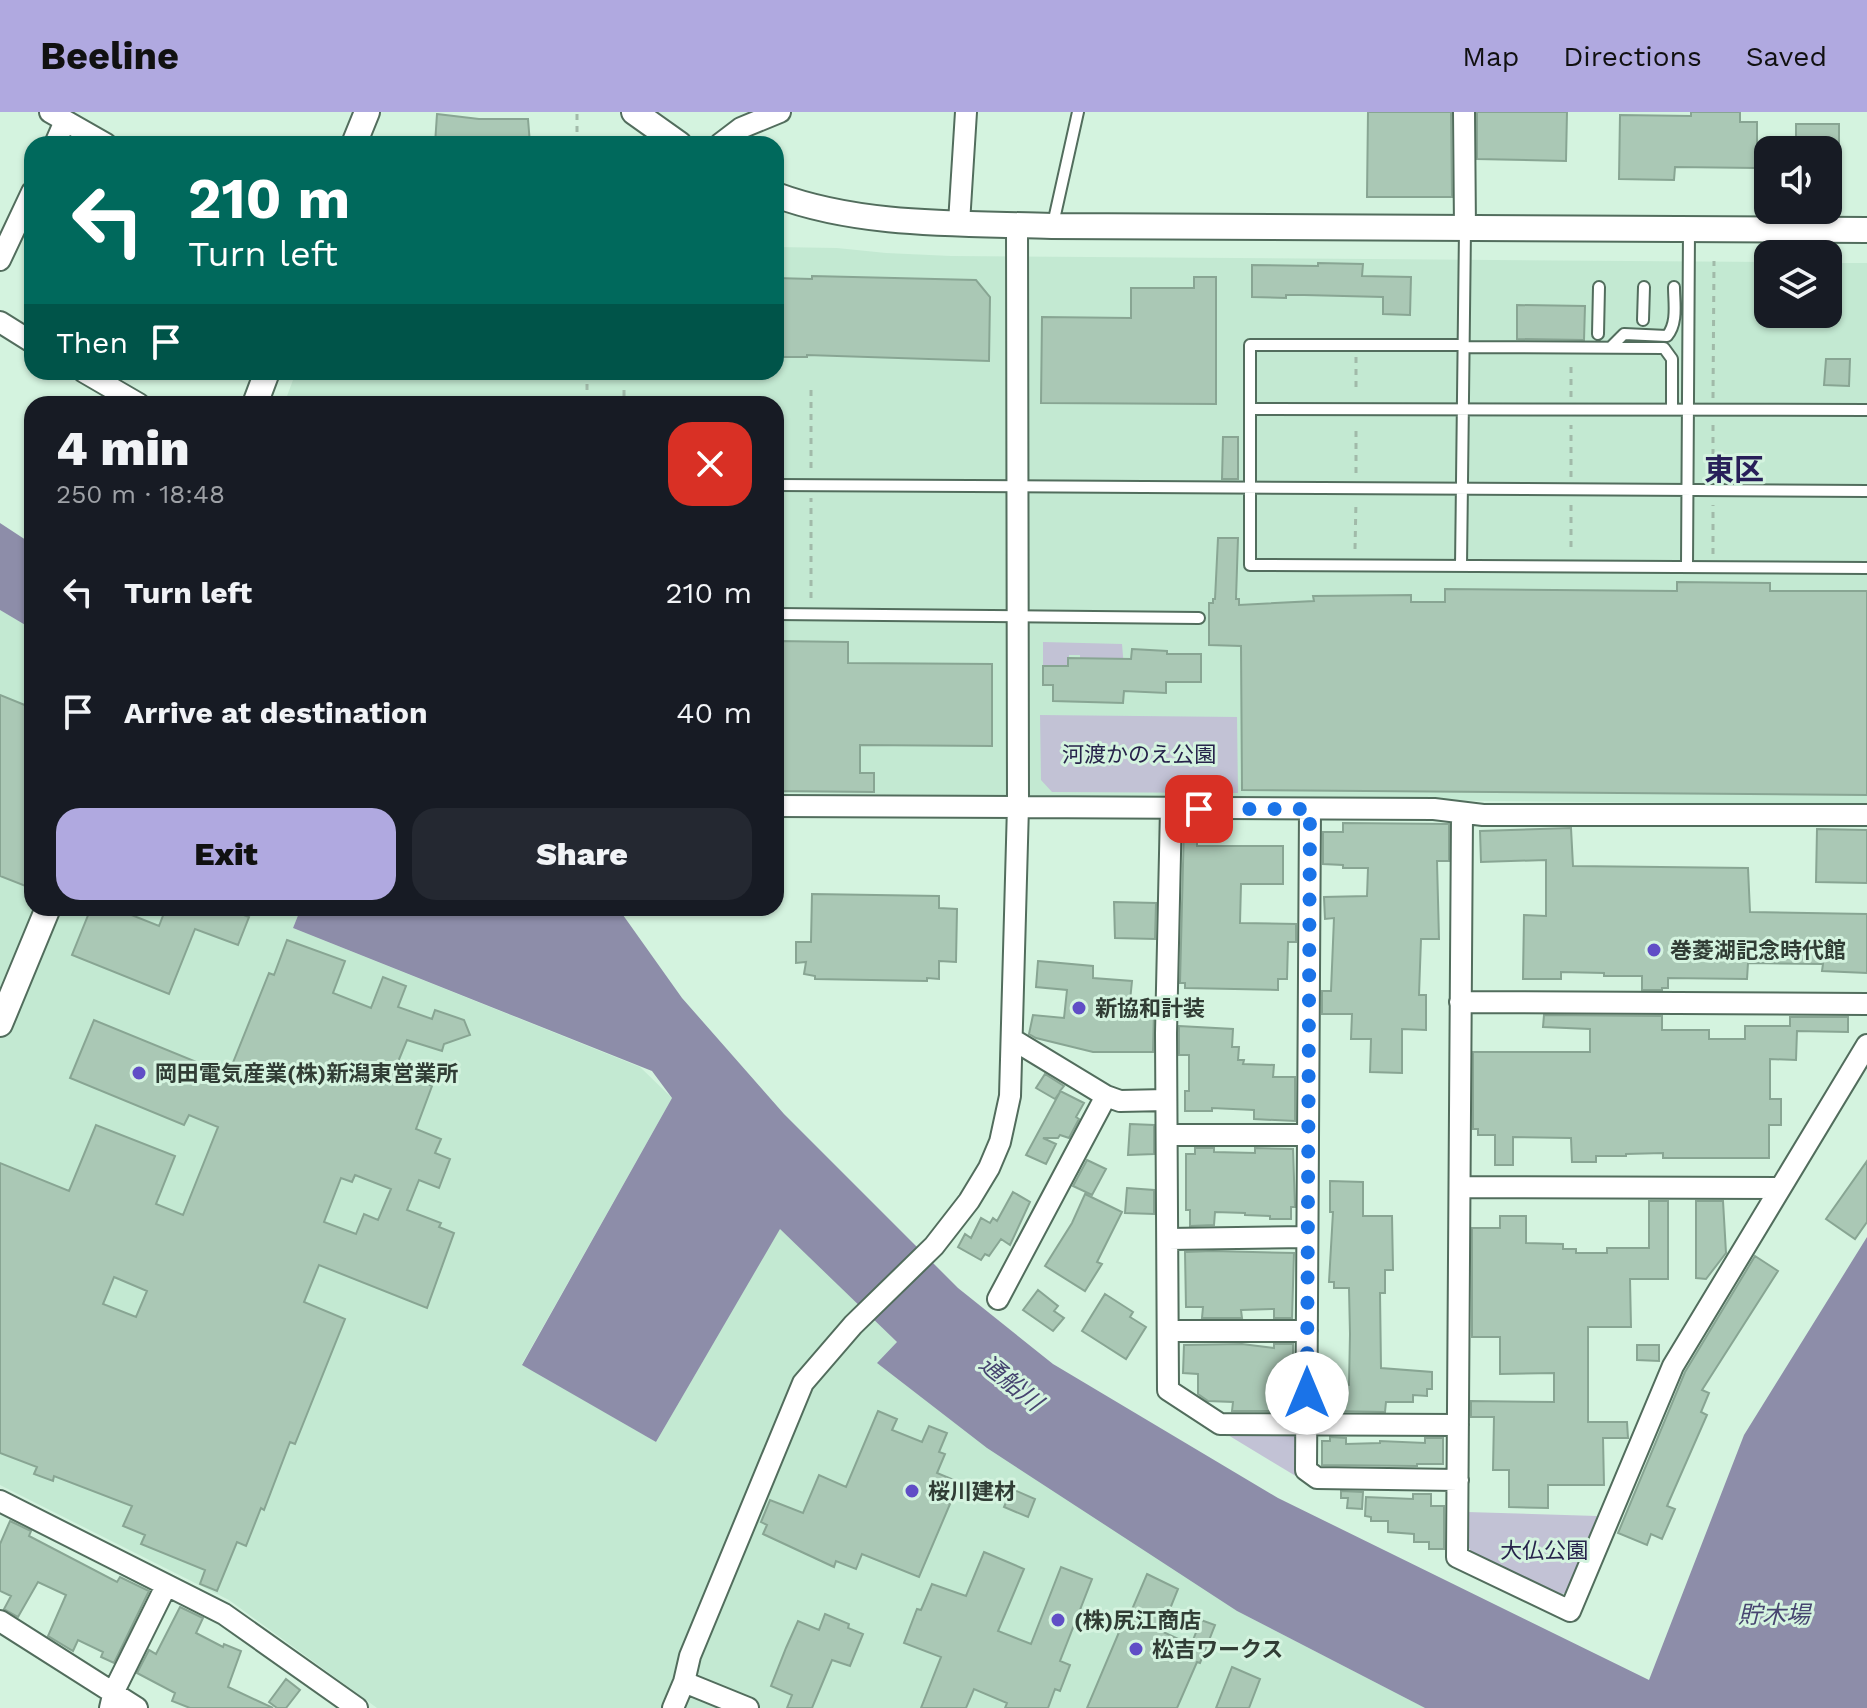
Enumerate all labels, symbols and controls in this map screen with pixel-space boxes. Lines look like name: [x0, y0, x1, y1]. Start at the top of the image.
text: Beeline: [40, 34, 179, 78]
text: Map: [1462, 40, 1519, 73]
text: Directions: [1563, 40, 1702, 73]
text: Saved: [1746, 40, 1827, 73]
map controls: [1754, 136, 1842, 328]
button: sound: [1754, 136, 1842, 224]
text: 210 m: [188, 166, 350, 232]
icon: left: [56, 168, 160, 272]
text: Turn left: [188, 233, 338, 275]
button: layers: [1754, 240, 1842, 328]
icon: arrive: [144, 320, 188, 364]
text: Then: [56, 325, 128, 360]
text: 4 min: [56, 420, 190, 477]
button: close: [668, 422, 752, 506]
district label: 東区: [1704, 452, 1764, 487]
text: 250 m · 18:48: [56, 479, 225, 509]
icon: left: [56, 570, 100, 614]
text: Turn left: [124, 575, 252, 610]
text: 210 m: [665, 575, 752, 610]
icon: arrive: [56, 690, 100, 734]
text: Arrive at destination: [124, 695, 428, 730]
text: 40 m: [676, 695, 752, 730]
park label: 河渡かのえ公園: [1062, 742, 1216, 767]
pin: [1165, 775, 1233, 843]
icon: arrive: [1177, 787, 1221, 831]
button: Exit: [56, 808, 396, 900]
button: Share: [412, 808, 752, 900]
place label: 巻菱湖記念時代館: [1670, 938, 1846, 963]
marker: 巻菱湖記念時代館: [1645, 941, 1663, 959]
place label: 新協和計装: [1095, 996, 1205, 1021]
marker: 新協和計装: [1070, 999, 1088, 1017]
place label: 岡田電気産業(株)新潟東営業所: [155, 1061, 458, 1086]
marker: 岡田電気産業(株)新潟東営業所: [130, 1064, 148, 1082]
water label: 通船川: [974, 1349, 1050, 1418]
position arrow: [1265, 1351, 1349, 1435]
place label: 桜川建材: [928, 1479, 1016, 1504]
marker: 桜川建材: [903, 1482, 921, 1500]
park label: 大仏公園: [1500, 1538, 1588, 1563]
water label: 貯木場: [1738, 1601, 1813, 1629]
place label: (株)尻江商店: [1074, 1608, 1201, 1633]
marker: (株)尻江商店: [1049, 1611, 1067, 1629]
place label: 松吉ワークス: [1152, 1637, 1283, 1662]
marker: 松吉ワークス: [1127, 1640, 1145, 1658]

